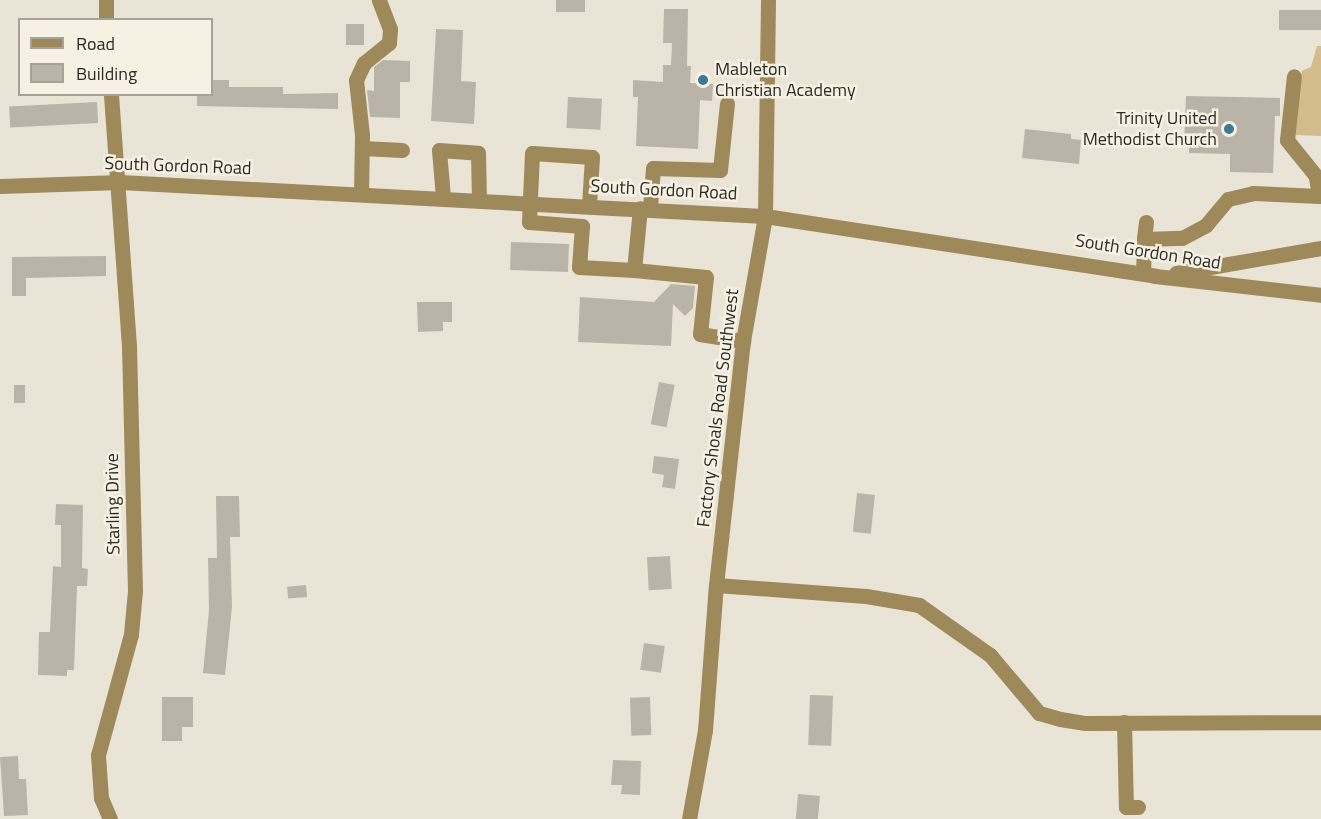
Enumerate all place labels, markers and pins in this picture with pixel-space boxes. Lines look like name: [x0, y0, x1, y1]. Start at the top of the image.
place label: Mableton Christian Academy: [715, 59, 856, 101]
marker: Mableton Christian Academy: [696, 73, 710, 87]
place label: Trinity United Methodist Church: [1083, 108, 1217, 150]
marker: Trinity United Methodist Church: [1222, 122, 1236, 136]

